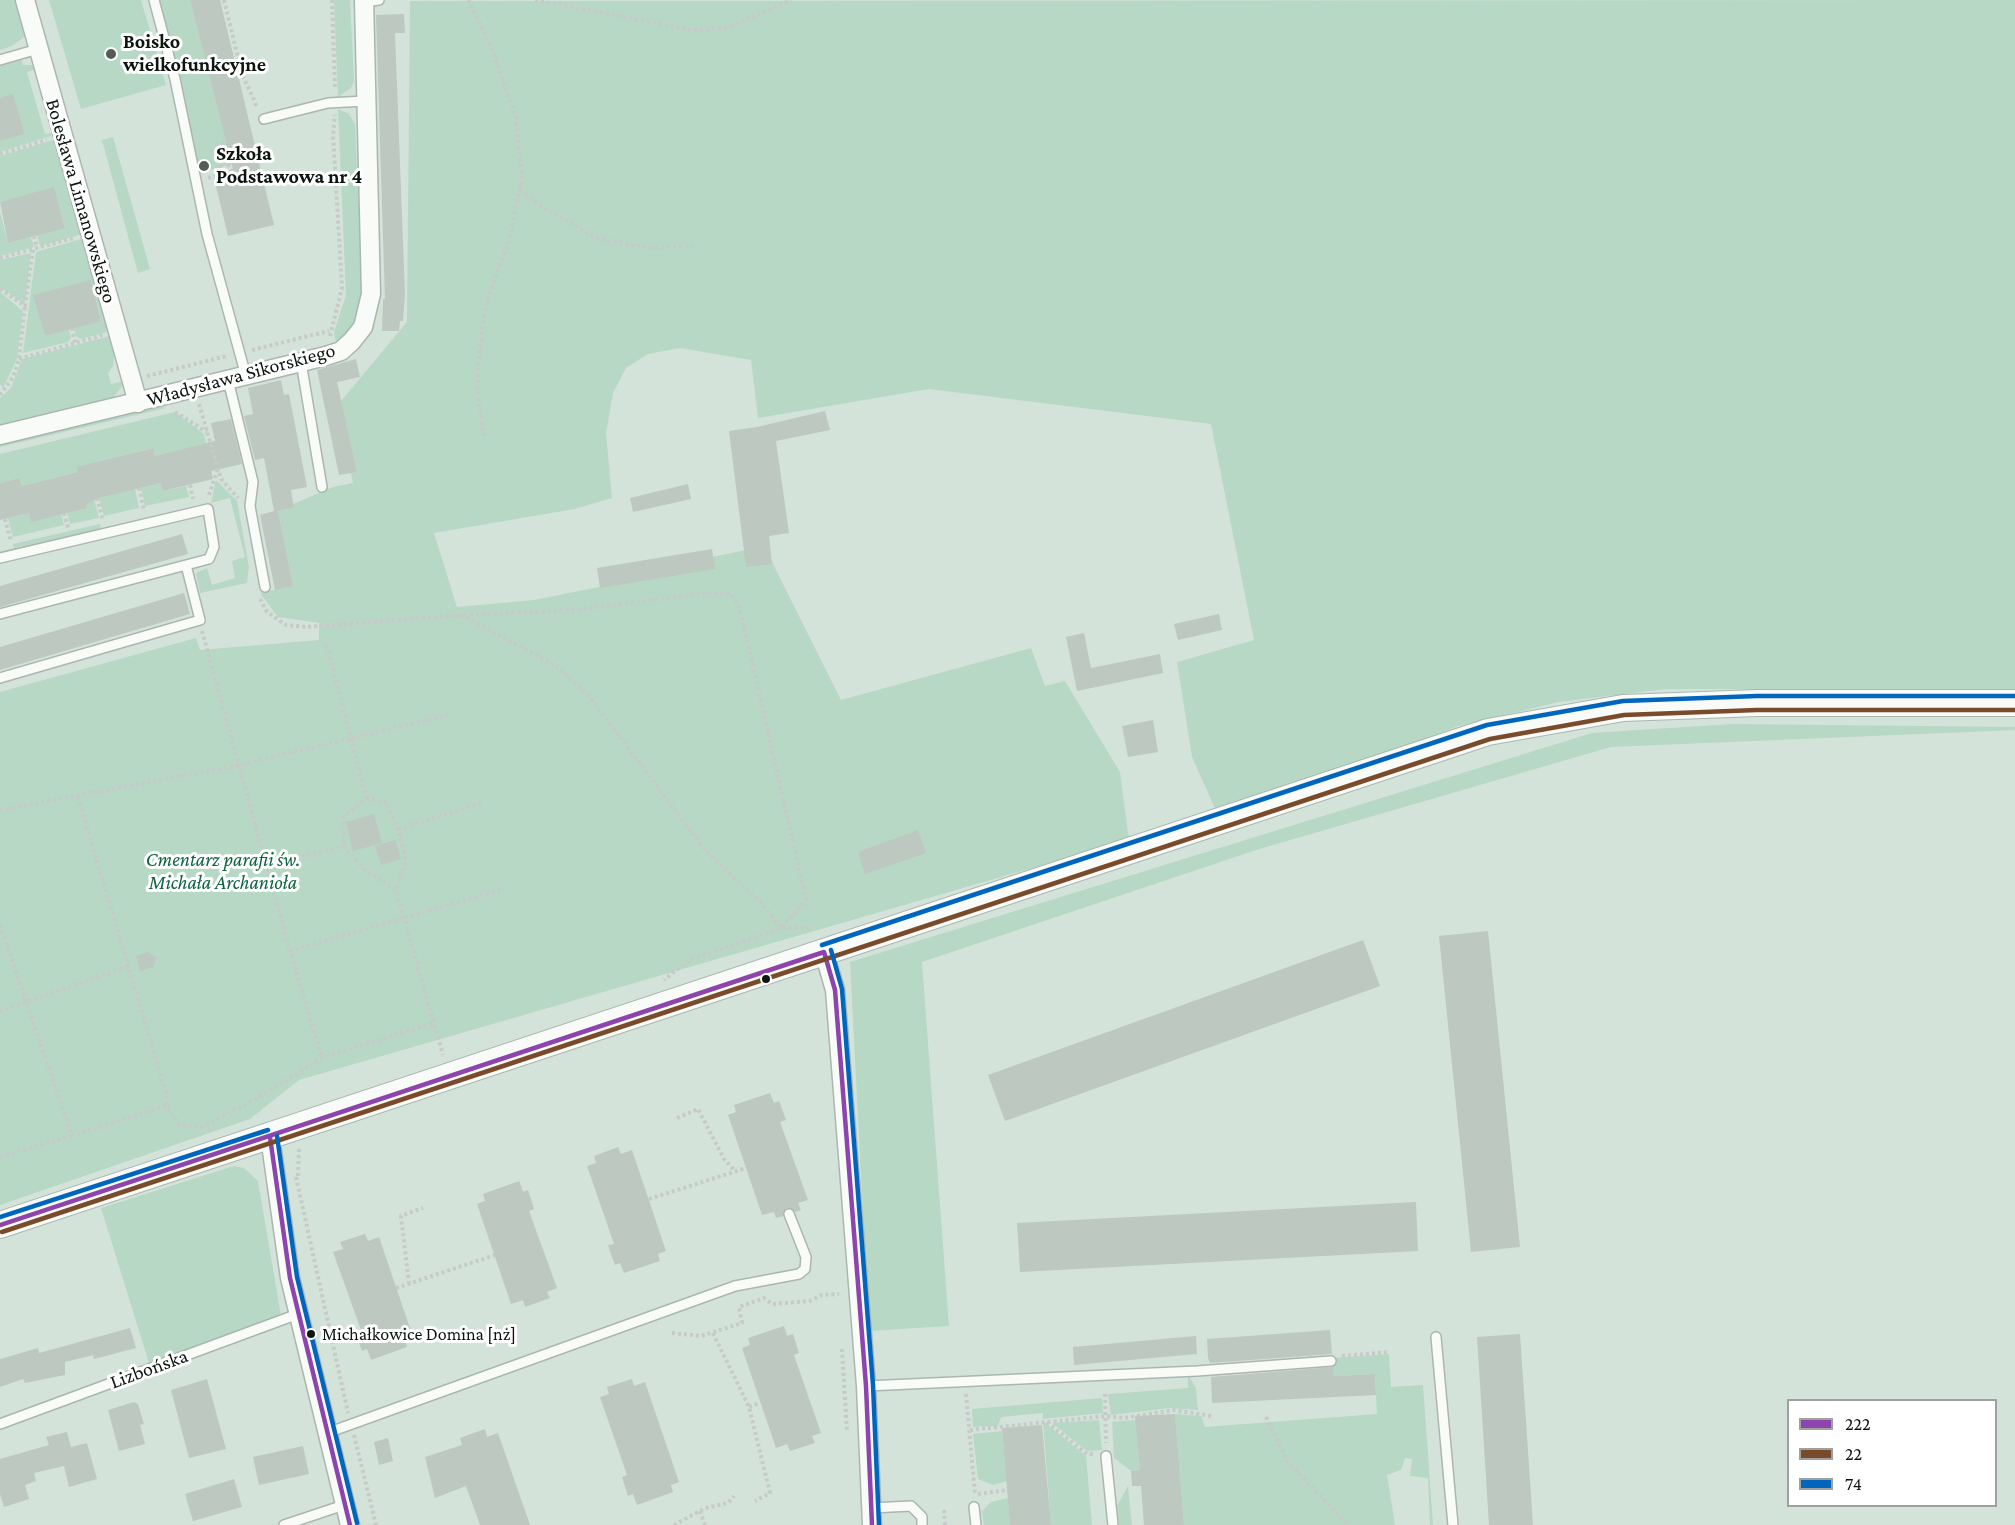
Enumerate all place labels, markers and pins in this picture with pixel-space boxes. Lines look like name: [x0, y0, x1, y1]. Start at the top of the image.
place label: Boisko wielkofunkcyjne: [123, 30, 266, 77]
marker: Boisko wielkofunkcyjne: [104, 47, 118, 61]
place label: Szkoła Podstawowa nr 4: [216, 142, 362, 189]
marker: Szkoła Podstawowa nr 4: [197, 159, 211, 173]
unlabelled marker: [760, 973, 772, 985]
place label: Michałkowice Domina [nż]: [322, 1323, 516, 1345]
marker: Michałkowice Domina [nż]: [305, 1328, 317, 1340]

